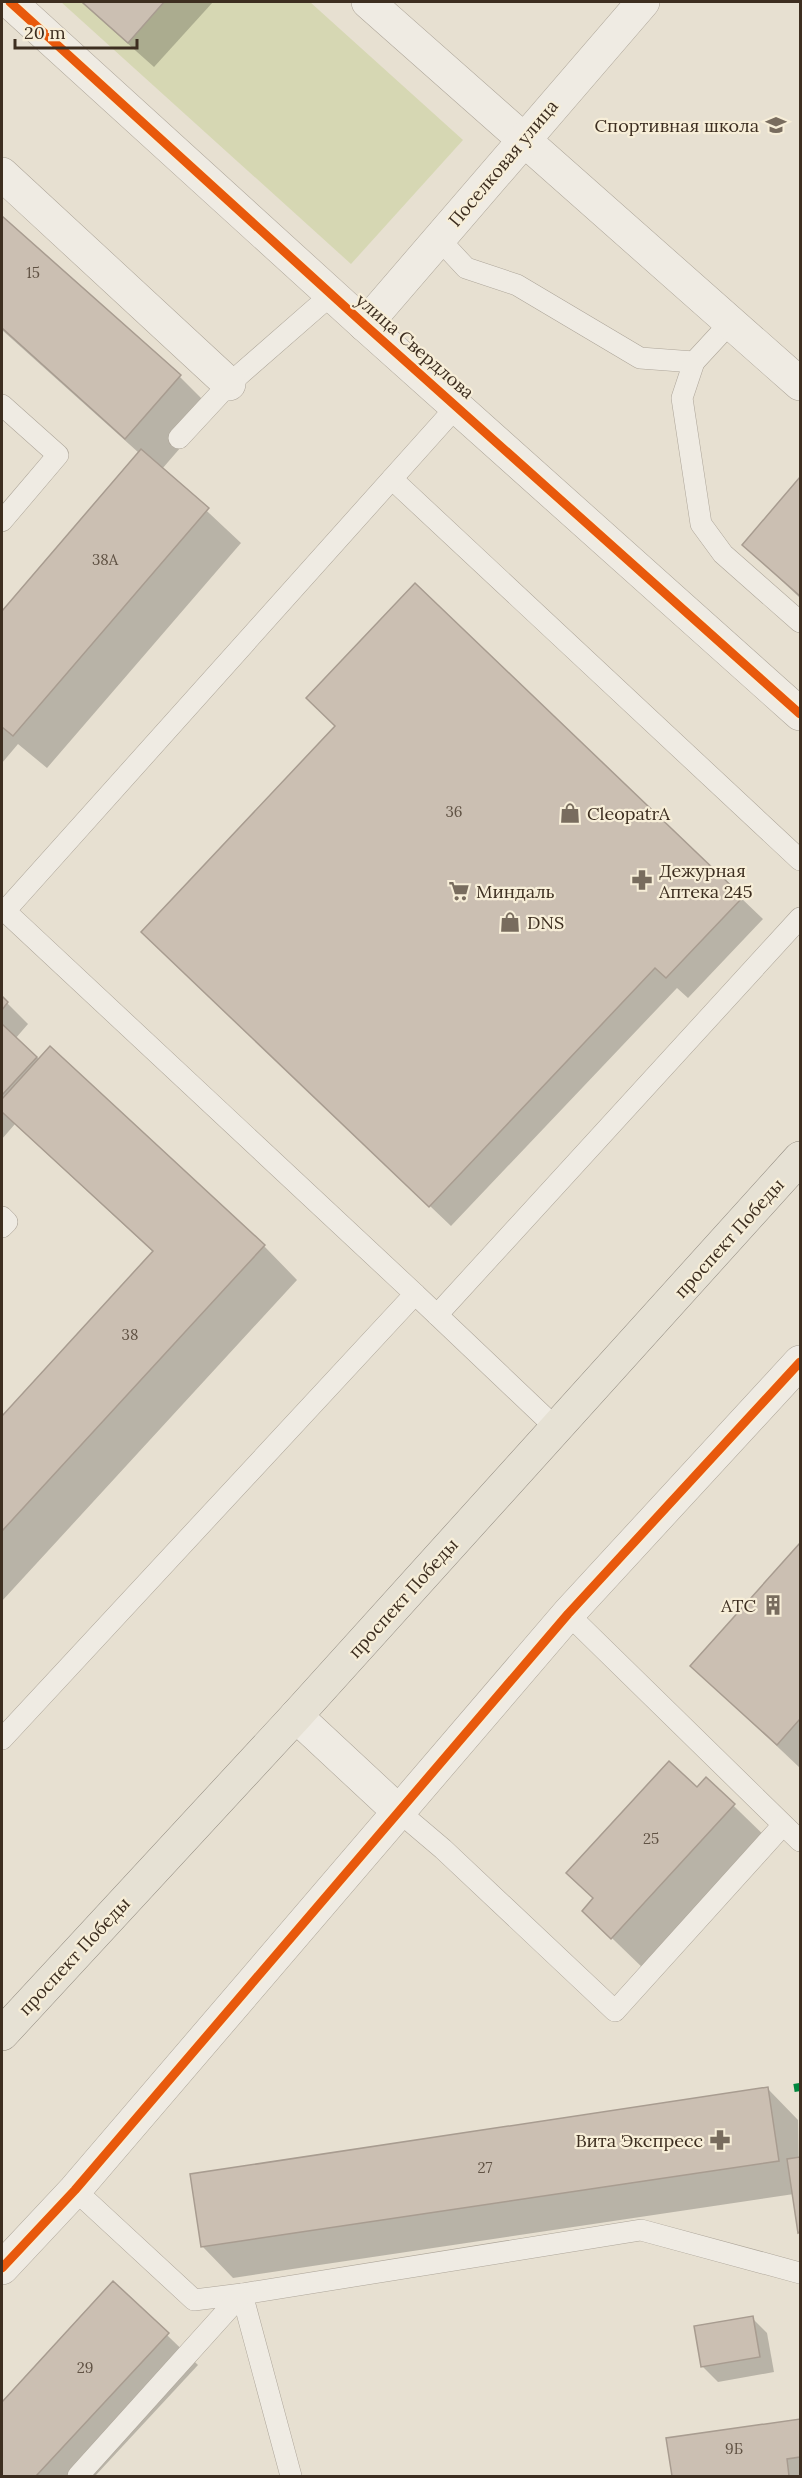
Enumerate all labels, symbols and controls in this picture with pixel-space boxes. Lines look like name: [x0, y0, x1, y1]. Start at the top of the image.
scale bar: [15, 12, 136, 50]
text: 20 m: [24, 21, 66, 44]
street label: Поселковая улица: [443, 95, 563, 231]
school or university icon: Спортивная школа: [764, 113, 788, 137]
place label: Спортивная школа: [595, 114, 759, 137]
house number: 15: [26, 263, 40, 282]
street label: улица Свердлова: [351, 288, 479, 404]
house number: 38А: [92, 550, 119, 569]
shop icon: CleopatrA: [558, 801, 582, 825]
house number: 36: [445, 802, 463, 821]
place label: CleopatrA: [587, 802, 671, 825]
place label: Дежурная Аптека 245: [658, 859, 753, 903]
pharmacy icon: Дежурная Аптека 245: [630, 868, 654, 892]
supermarket icon: Миндаль: [447, 879, 471, 903]
place label: Миндаль: [476, 880, 555, 903]
shop icon: DNS: [498, 910, 522, 934]
place label: DNS: [527, 911, 564, 934]
street label: проспект Победы: [669, 1173, 789, 1303]
house number: 38: [122, 1325, 138, 1344]
street label: проспект Победы: [343, 1533, 463, 1663]
building icon: АТС: [761, 1593, 785, 1617]
place label: АТС: [720, 1594, 756, 1617]
house number: 25: [643, 1829, 659, 1848]
street label: проспект Победы: [13, 1892, 135, 2020]
pharmacy icon: Вита Экспресс: [708, 2128, 732, 2152]
place label: Вита Экспресс: [575, 2129, 703, 2152]
house number: 27: [478, 2158, 493, 2177]
house number: 29: [77, 2358, 93, 2377]
house number: 9Б: [725, 2439, 743, 2458]

